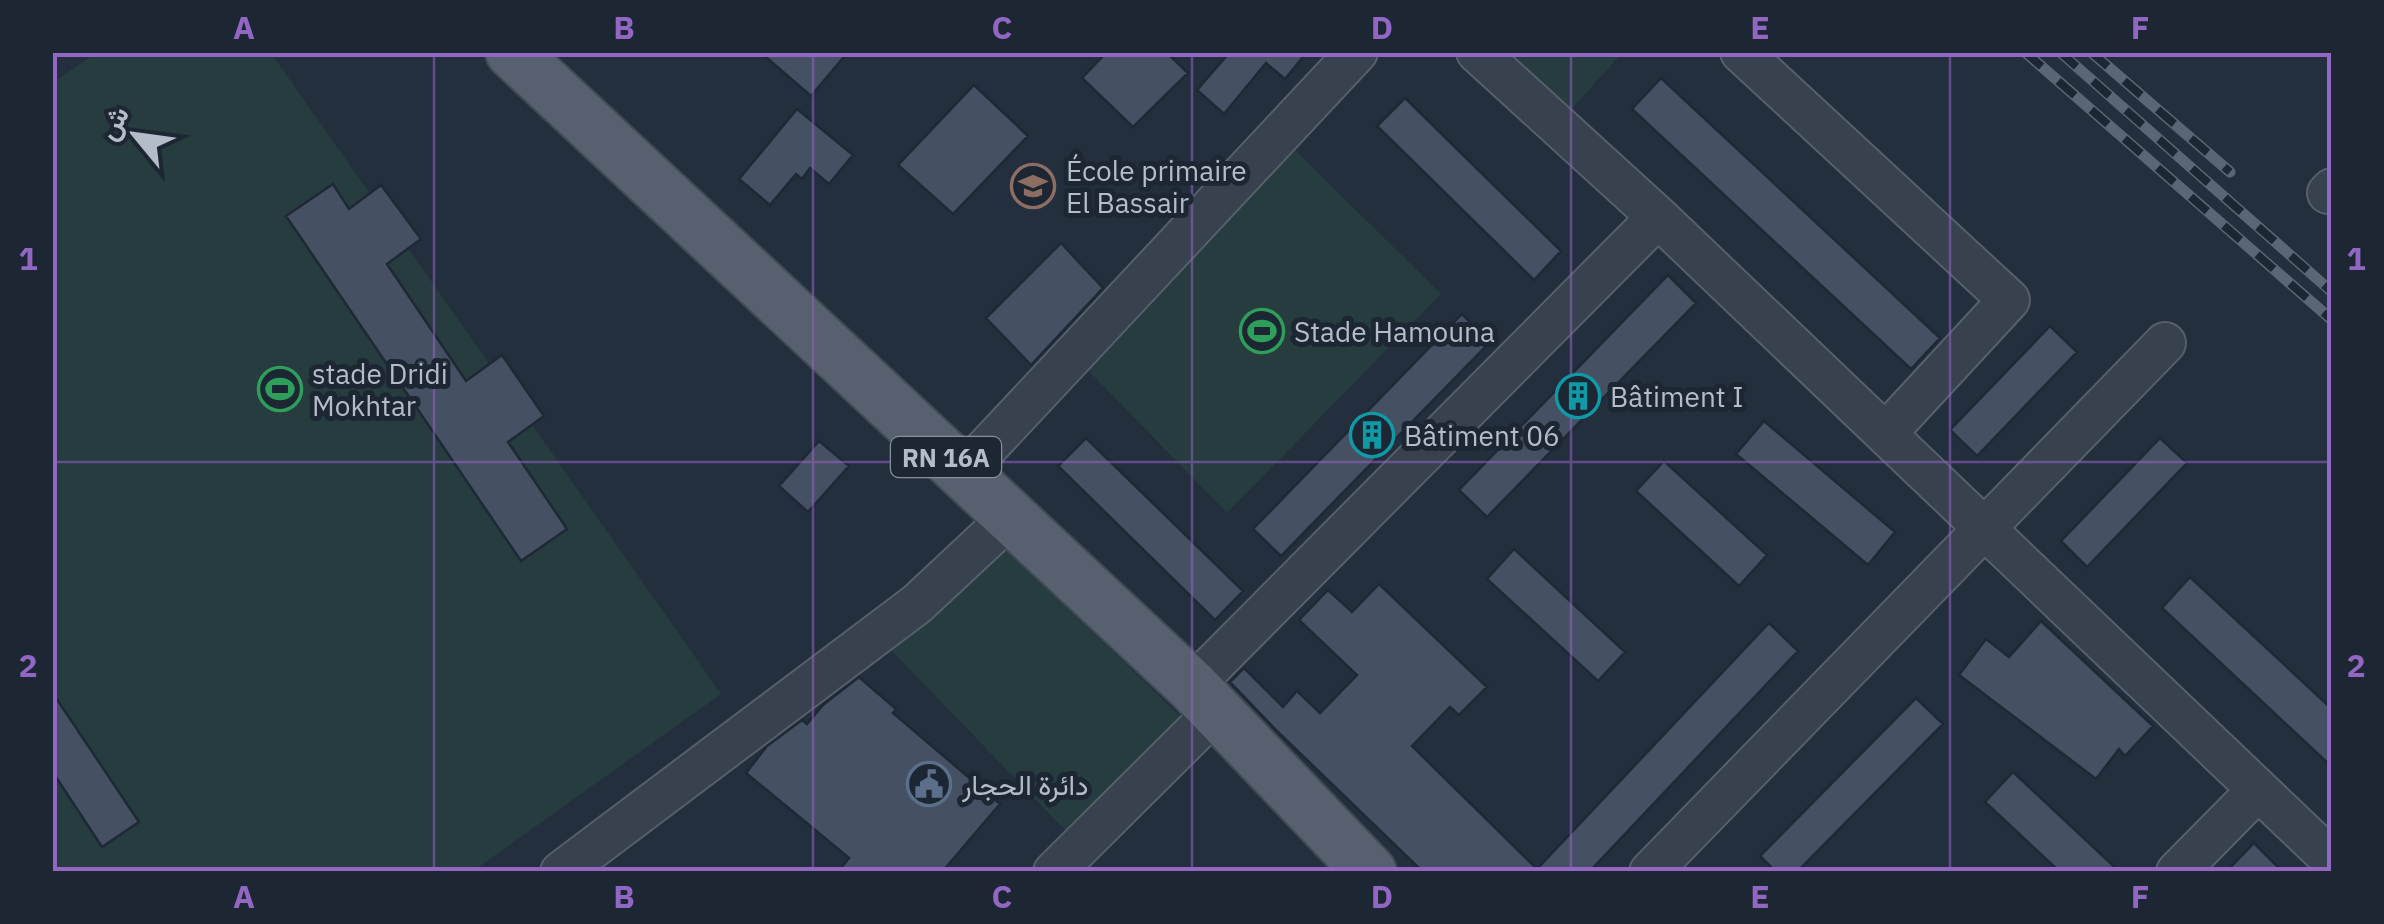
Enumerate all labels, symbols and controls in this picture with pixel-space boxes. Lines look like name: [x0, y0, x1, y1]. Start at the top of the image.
text: A: [233, 6, 255, 48]
text: B: [613, 6, 635, 48]
text: C: [992, 6, 1012, 48]
text: D: [1371, 6, 1393, 48]
text: E: [1750, 6, 1770, 48]
text: F: [2131, 6, 2149, 48]
north arrow: [85, 85, 185, 185]
text: ش: [88, 99, 137, 146]
place label: École primaire El Bassair: [1066, 152, 1247, 221]
school or university icon: École primaire El Bassair: [1010, 163, 1056, 209]
text: 1: [18, 237, 38, 279]
text: 1: [2346, 237, 2366, 279]
sports icon: Stade Hamouna: [1239, 308, 1285, 354]
place label: Stade Hamouna: [1294, 313, 1495, 350]
place label: stade Dridi Mokhtar: [312, 355, 448, 424]
sports icon: stade Dridi Mokhtar: [257, 366, 303, 412]
building icon: Bâtiment I: [1555, 373, 1601, 419]
place label: Bâtiment I: [1610, 378, 1743, 415]
building icon: Bâtiment 06: [1349, 412, 1395, 458]
place label: Bâtiment 06: [1404, 417, 1560, 454]
road number: RN 16A: [891, 437, 1001, 477]
text: 2: [18, 644, 38, 686]
text: 2: [2346, 644, 2366, 686]
public building icon: دائرة الحجار: [906, 761, 952, 807]
place label: دائرة الحجار: [961, 766, 1088, 803]
text: A: [233, 875, 255, 917]
text: B: [613, 875, 635, 917]
text: C: [992, 875, 1012, 917]
text: D: [1371, 875, 1393, 917]
text: E: [1750, 875, 1770, 917]
text: F: [2131, 875, 2149, 917]

